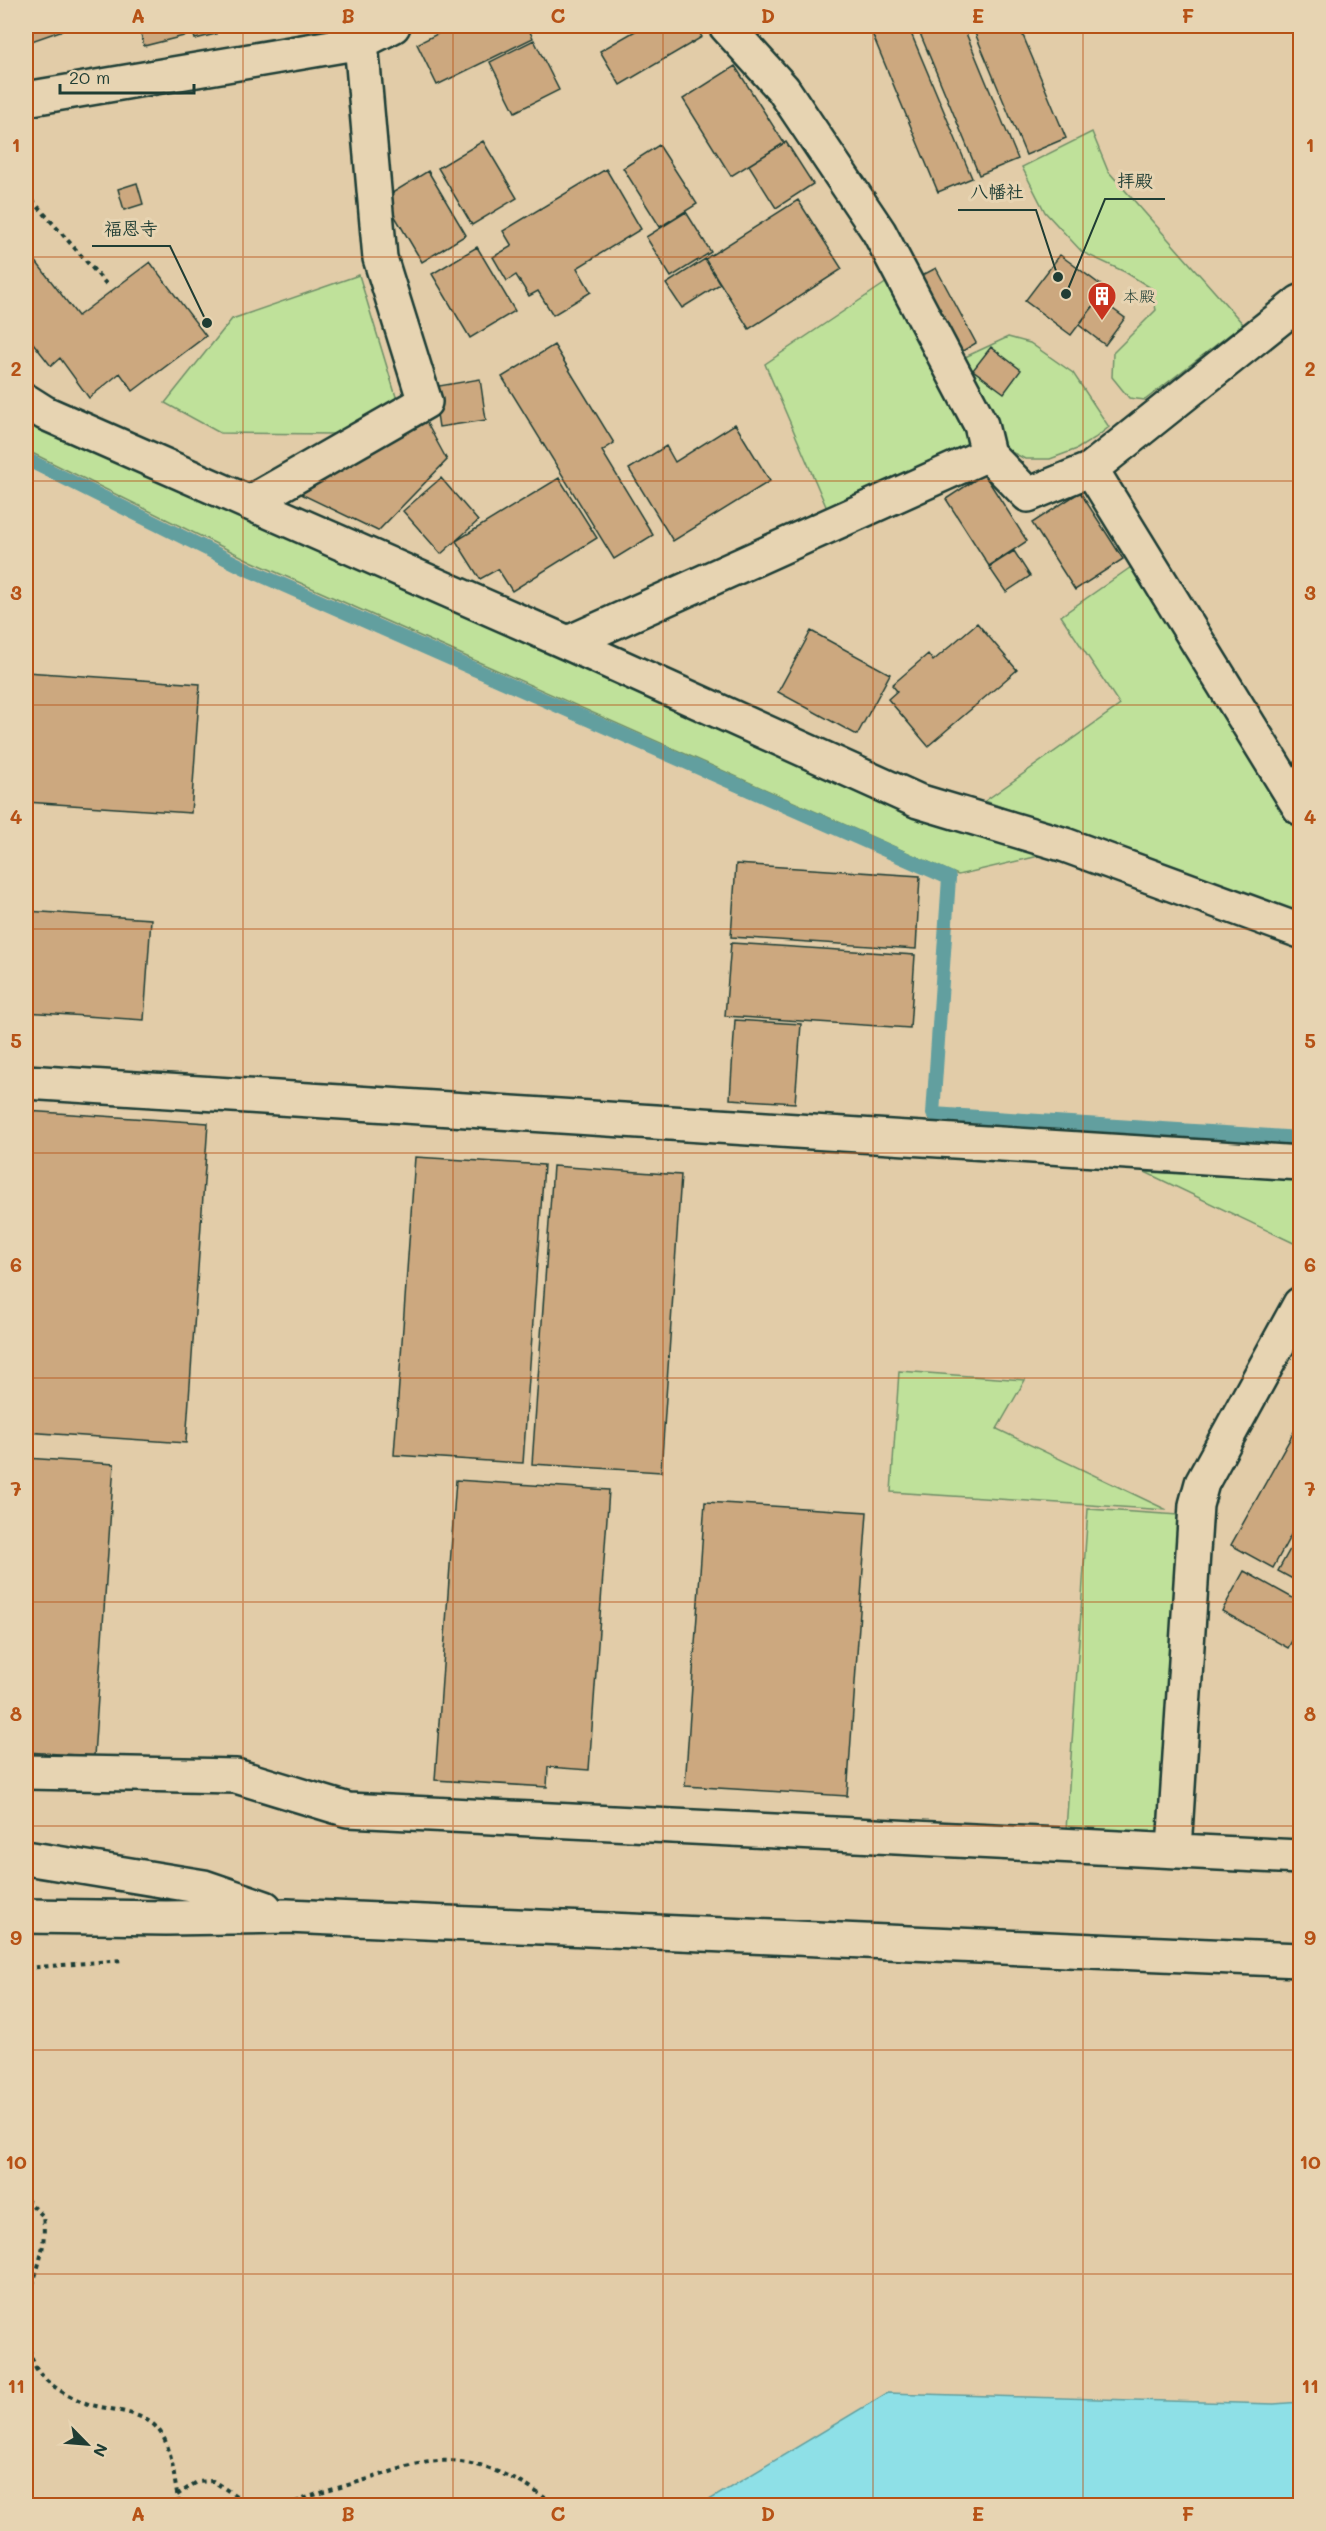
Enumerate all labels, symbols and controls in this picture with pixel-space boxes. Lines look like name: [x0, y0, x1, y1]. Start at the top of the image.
text: A: [131, 2, 145, 28]
text: B: [341, 2, 355, 28]
text: C: [551, 2, 566, 28]
text: D: [761, 2, 775, 28]
text: E: [972, 2, 984, 28]
text: F: [1182, 2, 1195, 28]
scale bar: [60, 57, 194, 95]
text: 20 m: [69, 65, 110, 89]
text: 1: [12, 131, 20, 157]
text: 1: [1306, 131, 1314, 157]
callout: 拝殿: [1105, 163, 1165, 199]
text: 拝殿: [1117, 168, 1153, 192]
callout: 八幡社: [958, 174, 1036, 210]
text: 八幡社: [970, 179, 1024, 203]
callout: 福恩寺: [92, 210, 170, 246]
text: 福恩寺: [104, 216, 158, 240]
building icon: 本殿: [1086, 280, 1118, 322]
place label: 本殿: [1123, 285, 1155, 306]
text: 2: [10, 355, 22, 381]
text: 2: [1304, 355, 1316, 381]
text: 3: [10, 579, 22, 605]
text: 3: [1304, 579, 1316, 605]
text: 4: [10, 803, 23, 829]
text: 4: [1304, 803, 1317, 829]
text: 5: [10, 1027, 22, 1053]
text: 5: [1304, 1027, 1316, 1053]
text: 6: [10, 1251, 22, 1277]
text: 6: [1304, 1251, 1316, 1277]
text: 7: [10, 1475, 22, 1501]
text: 7: [1304, 1475, 1316, 1501]
text: 8: [10, 1700, 22, 1726]
text: 8: [1304, 1700, 1316, 1726]
text: 9: [10, 1924, 22, 1950]
text: 9: [1304, 1924, 1316, 1950]
text: 10: [5, 2148, 27, 2174]
text: 10: [1299, 2148, 1321, 2174]
text: 11: [7, 2372, 25, 2398]
text: 11: [1301, 2372, 1319, 2398]
north arrow: [57, 2414, 117, 2474]
text: N: [89, 2441, 113, 2460]
text: A: [131, 2500, 145, 2526]
text: B: [341, 2500, 355, 2526]
text: C: [551, 2500, 566, 2526]
text: D: [761, 2500, 775, 2526]
text: E: [972, 2500, 984, 2526]
text: F: [1182, 2500, 1195, 2526]

